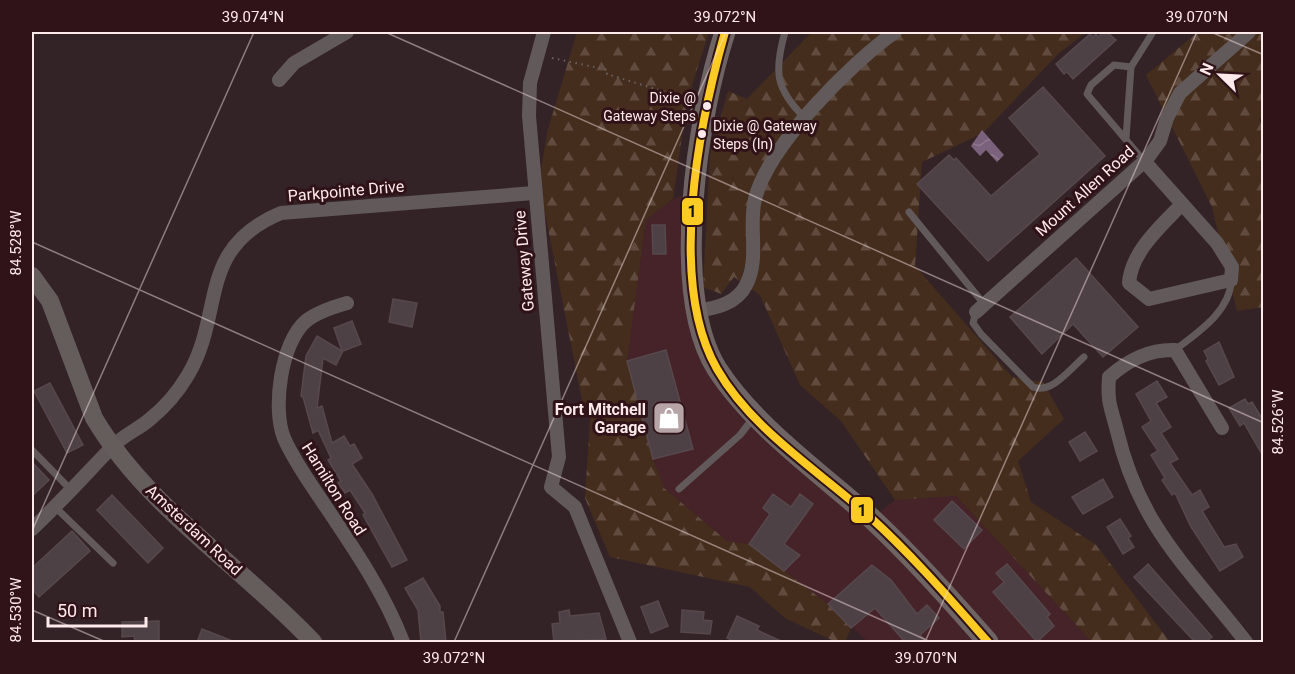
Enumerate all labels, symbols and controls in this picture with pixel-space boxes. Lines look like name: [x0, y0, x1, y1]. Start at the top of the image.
text: 39.074°N: [222, 8, 284, 26]
text: 39.072°N: [694, 8, 756, 26]
text: 39.070°N: [1166, 8, 1228, 26]
north arrow: [1190, 45, 1250, 105]
text: N: [1196, 60, 1218, 78]
place label: Dixie @ Gateway Steps: [603, 90, 696, 124]
marker: Dixie @ Gateway Steps: [701, 100, 713, 112]
place label: Dixie @ Gateway Steps (In): [713, 118, 817, 153]
marker: Dixie @ Gateway Steps (In): [696, 128, 708, 140]
street label: Mount Allen Road: [1032, 142, 1138, 240]
street label: Parkpointe Drive: [287, 176, 405, 206]
line badge: 1: [681, 197, 704, 226]
text: 1: [687, 202, 697, 221]
text: 84.528°W: [7, 210, 25, 276]
street label: Gateway Drive: [510, 210, 538, 312]
text: 84.526°W: [1269, 389, 1287, 455]
place label: Fort Mitchell Garage: [555, 400, 646, 437]
shop icon: Fort Mitchell Garage: [651, 400, 687, 436]
street label: Hamilton Road: [298, 439, 370, 539]
street label: Amsterdam Road: [142, 481, 246, 579]
line badge: 1: [850, 496, 874, 524]
text: 1: [857, 501, 867, 520]
text: 84.530°W: [7, 577, 25, 643]
scale bar: [48, 590, 146, 628]
text: 50 m: [57, 600, 97, 621]
text: 39.072°N: [423, 649, 485, 667]
text: 39.070°N: [895, 649, 957, 667]

